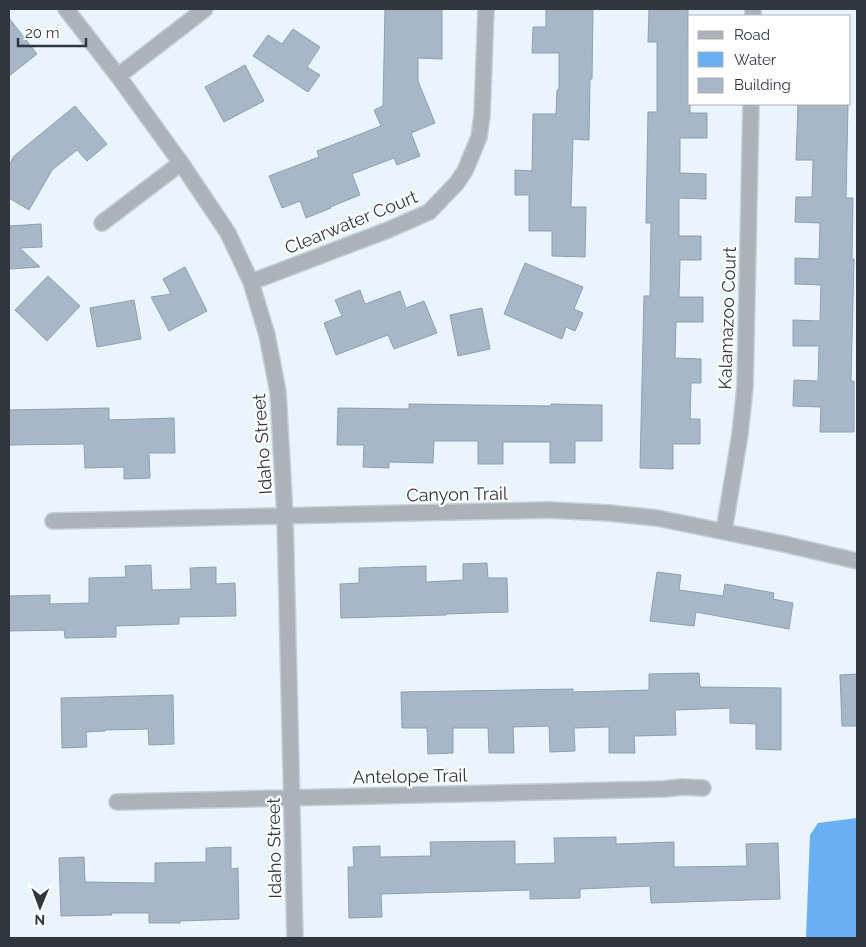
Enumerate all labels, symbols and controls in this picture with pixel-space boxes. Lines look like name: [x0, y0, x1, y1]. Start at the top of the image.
scale bar: [18, 15, 85, 47]
legend: [688, 15, 851, 105]
text: 20 m: [25, 24, 60, 42]
text: Road: [734, 26, 770, 44]
text: Water: [734, 51, 777, 69]
text: Building: [734, 76, 791, 94]
street label: Clearwater Court: [282, 186, 420, 258]
street label: Kalamazoo Court: [714, 246, 740, 390]
street label: Idaho Street: [248, 393, 276, 495]
street label: Canyon Trail: [406, 483, 508, 505]
street label: Antelope Trail: [353, 764, 468, 787]
street label: Idaho Street: [263, 797, 285, 899]
north arrow: [15, 882, 65, 932]
text: N: [34, 912, 45, 928]

